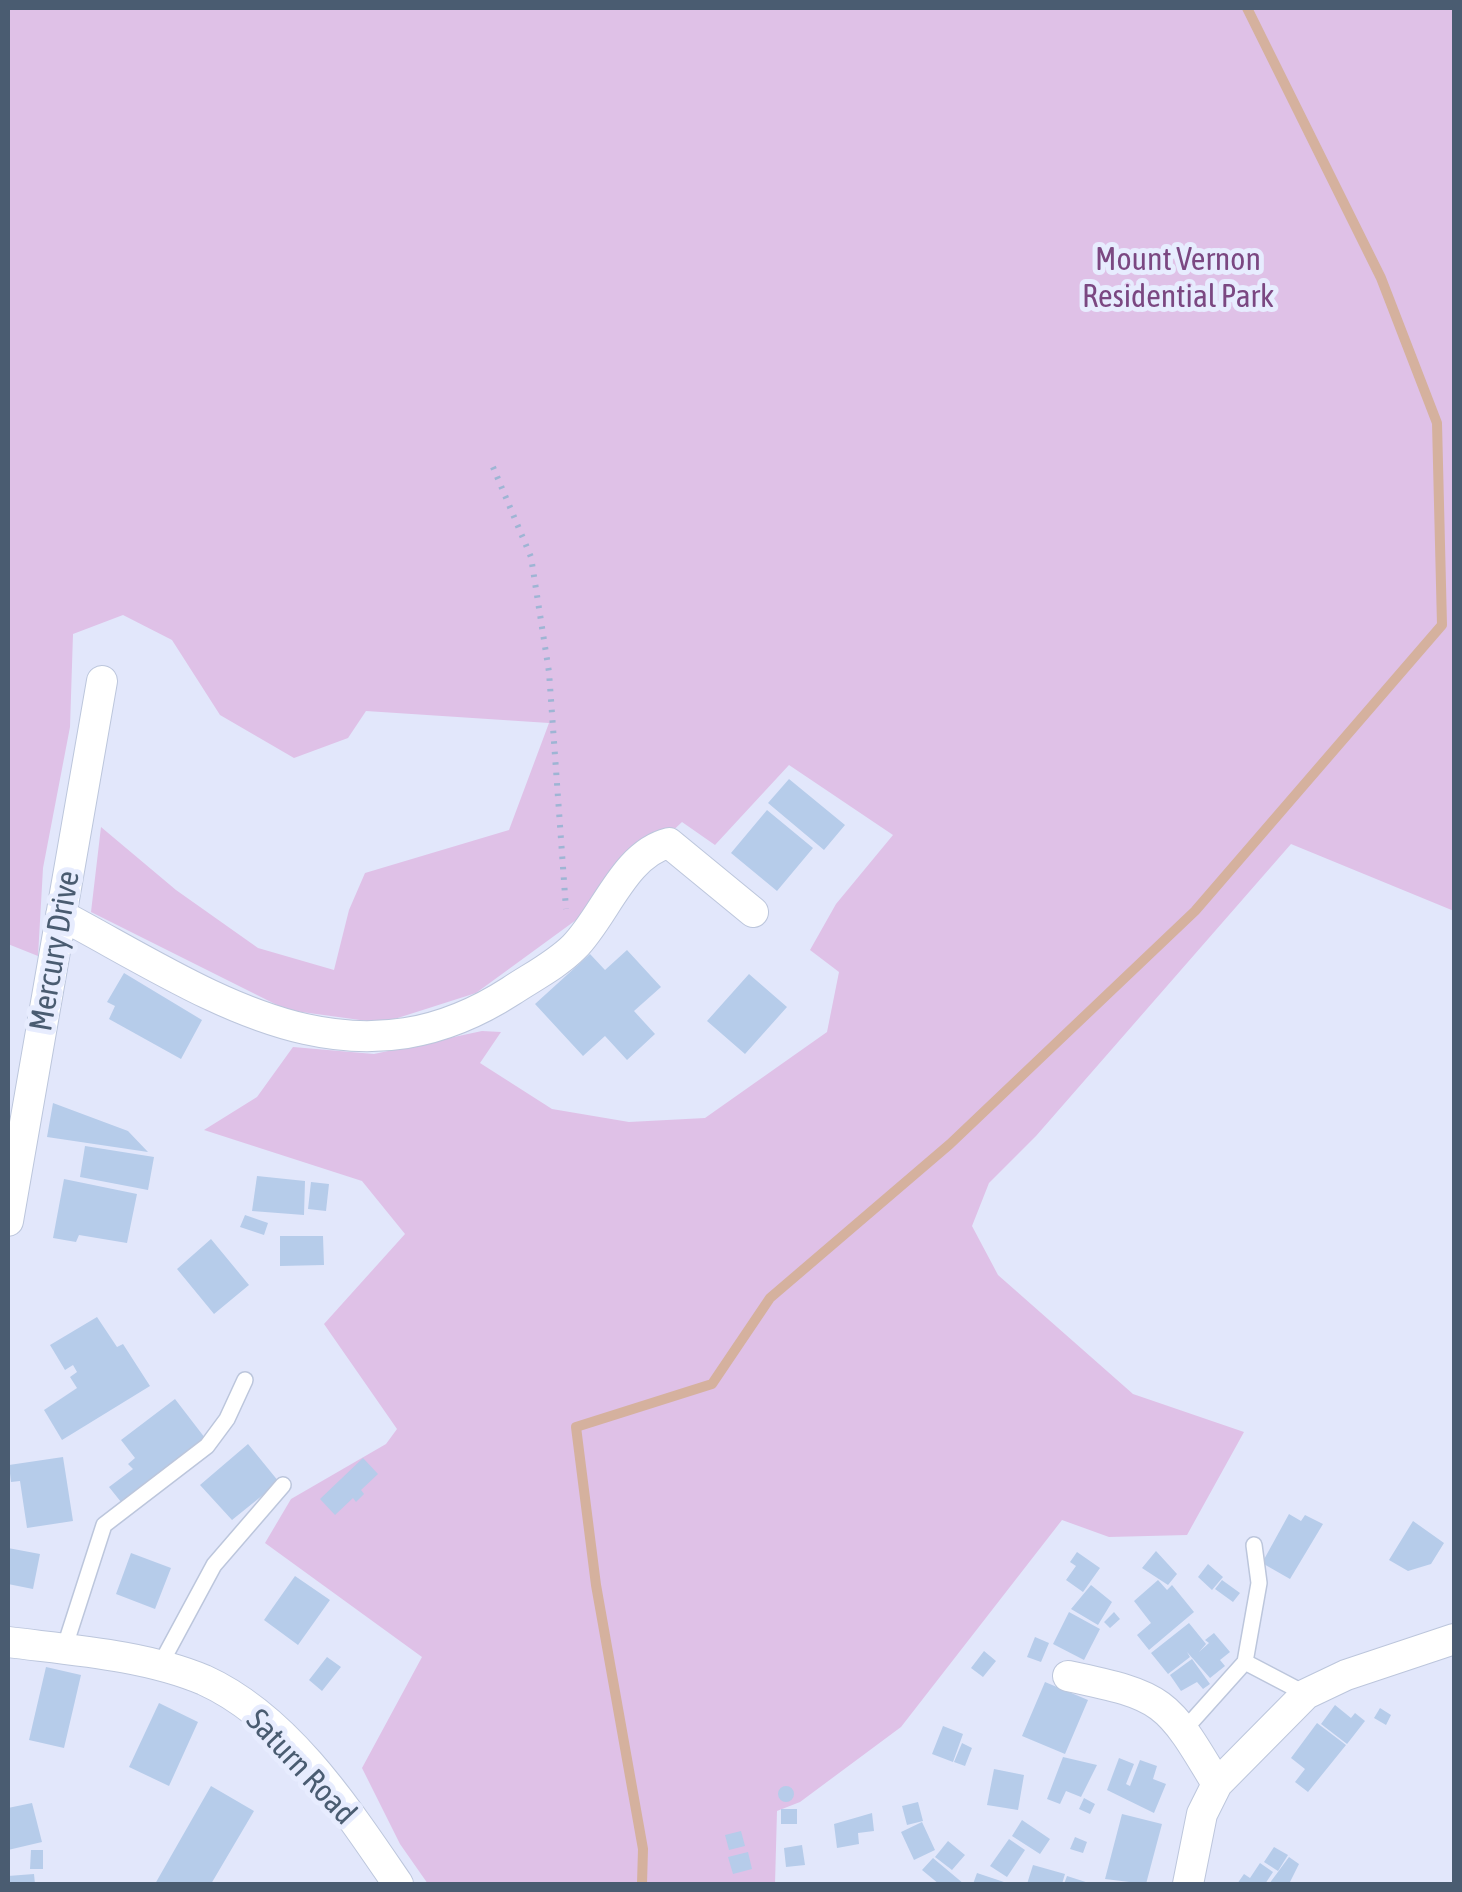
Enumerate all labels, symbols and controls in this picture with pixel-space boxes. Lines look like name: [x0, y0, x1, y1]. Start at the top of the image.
park label: Mount Vernon Residential Park: [1082, 241, 1274, 316]
street label: Mercury Drive: [22, 868, 88, 1034]
street label: Saturn Road: [238, 1701, 364, 1833]

